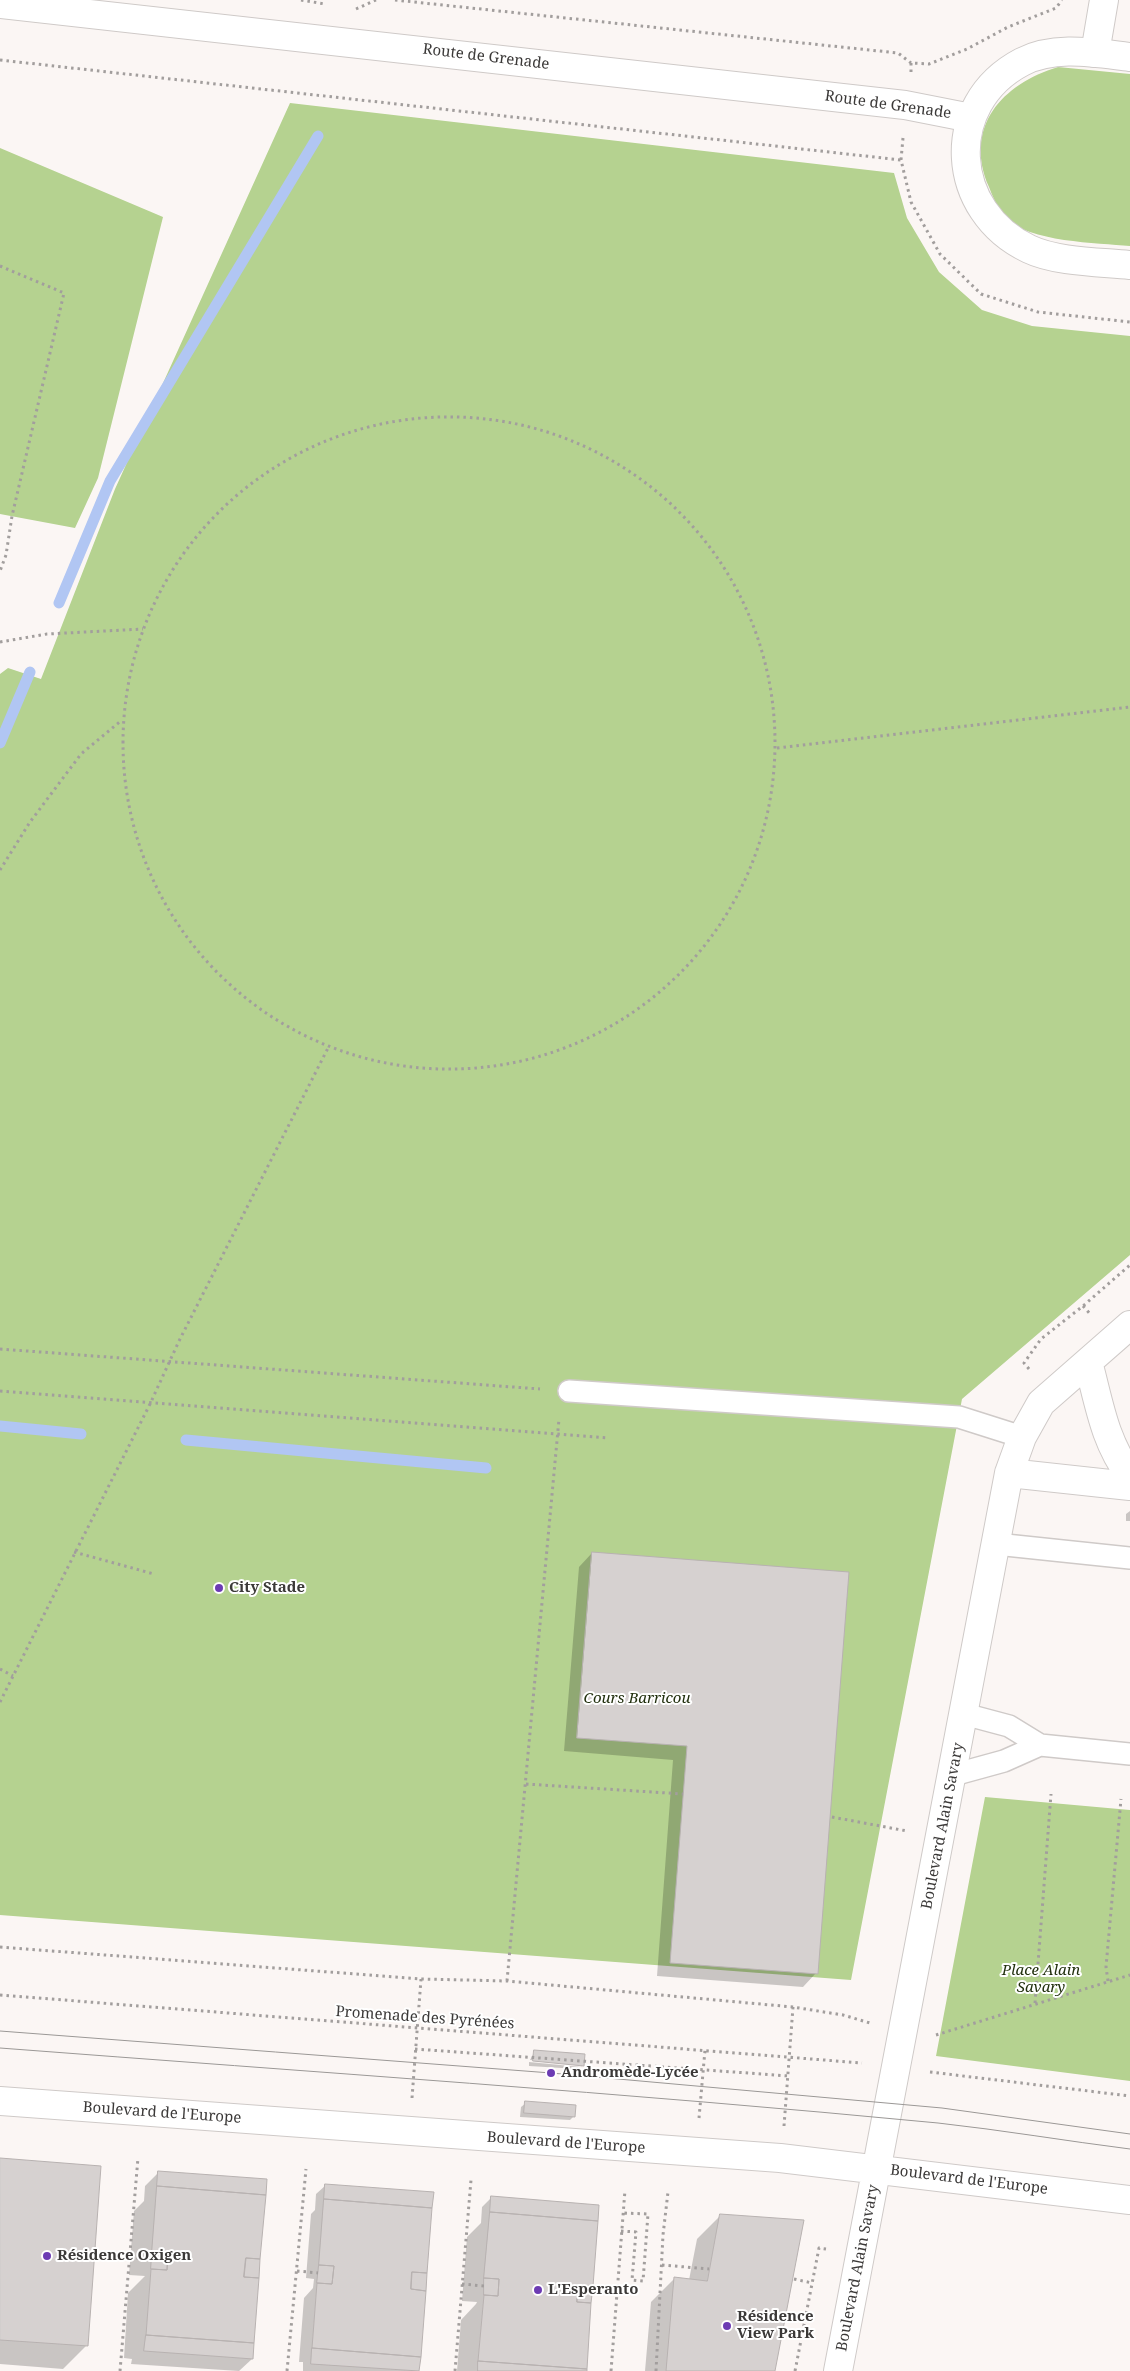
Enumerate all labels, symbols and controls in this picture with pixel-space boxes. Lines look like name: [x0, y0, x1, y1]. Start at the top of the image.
street label: Route de Grenade: [422, 40, 550, 74]
street label: Route de Grenade: [824, 87, 952, 123]
place label: City Stade: [229, 1579, 305, 1597]
marker: City Stade: [213, 1582, 225, 1594]
park label: Cours Barricou: [584, 1690, 690, 1708]
street label: Boulevard Alain Savary: [918, 1741, 968, 1911]
park label: Place Alain Savary: [1002, 1962, 1080, 1997]
street label: Promenade des Pyrénées: [335, 2003, 515, 2033]
place label: Andromède-Lycée: [561, 2064, 699, 2082]
marker: Andromède-Lycée: [545, 2067, 557, 2079]
street label: Boulevard de l'Europe: [82, 2098, 242, 2128]
street label: Boulevard de l'Europe: [486, 2128, 646, 2158]
street label: Boulevard de l'Europe: [889, 2161, 1049, 2199]
street label: Boulevard Alain Savary: [833, 2183, 883, 2353]
place label: Résidence Oxigen: [57, 2247, 191, 2265]
marker: Résidence Oxigen: [41, 2250, 53, 2262]
place label: L'Esperanto: [548, 2281, 638, 2299]
marker: L'Esperanto: [532, 2284, 544, 2296]
place label: Résidence View Park: [737, 2308, 814, 2343]
marker: Résidence View Park: [721, 2320, 733, 2332]

